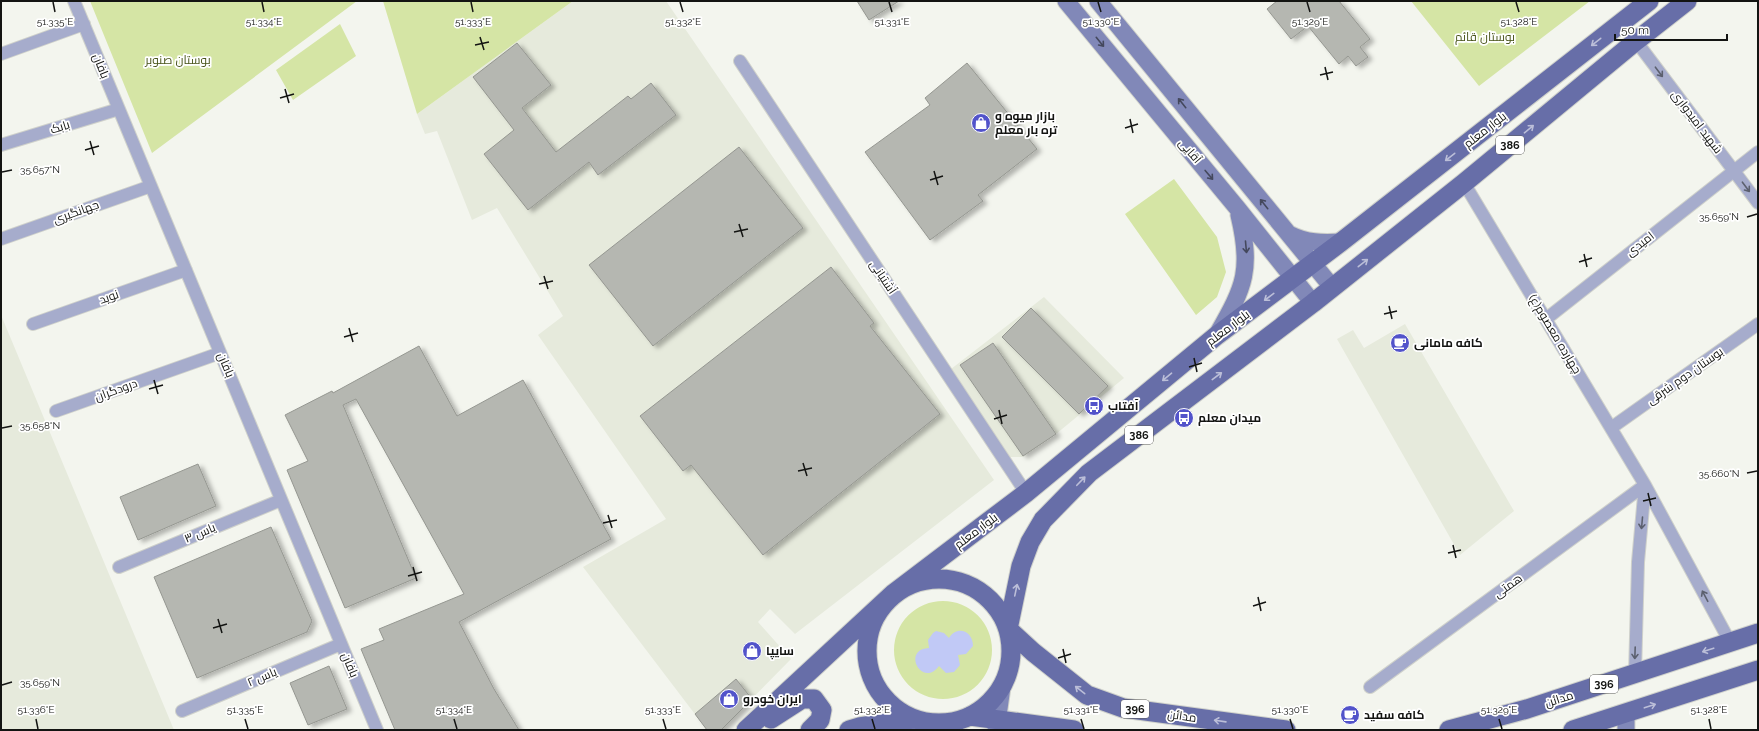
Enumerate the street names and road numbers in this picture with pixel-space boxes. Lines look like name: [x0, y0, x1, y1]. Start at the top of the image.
street label: بافان: [90, 52, 112, 80]
street label: شهيد امیدواری: [1669, 88, 1725, 156]
street label: بلوار معلم: [1461, 109, 1510, 152]
street label: بابک: [49, 117, 71, 137]
street label: آقایی: [1176, 136, 1205, 167]
road number: 386: [1496, 136, 1524, 154]
street label: جهانگیری: [51, 197, 101, 227]
street label: امیدی: [1623, 229, 1657, 259]
street label: آشتیانی: [867, 258, 900, 297]
street label: نوید: [97, 287, 121, 307]
street label: چهارده معصوم(ع): [1524, 292, 1584, 377]
street label: بلوار معلم: [1204, 307, 1253, 349]
street label: بوستان دوم شرقی: [1644, 344, 1726, 408]
street label: بافان: [215, 350, 237, 380]
street label: درودگران: [93, 376, 139, 404]
road number: 386: [1125, 426, 1153, 444]
street label: بلوار معلم: [952, 510, 1001, 552]
street label: یاس ۳: [182, 520, 218, 546]
street label: همتی: [1491, 571, 1525, 601]
street label: بافان: [339, 650, 361, 680]
street label: یاس ۲: [245, 664, 280, 689]
road number: 396: [1590, 675, 1618, 693]
street label: مدائن: [1543, 688, 1575, 710]
road number: 396: [1121, 700, 1149, 718]
street label: مدائن: [1167, 707, 1197, 725]

